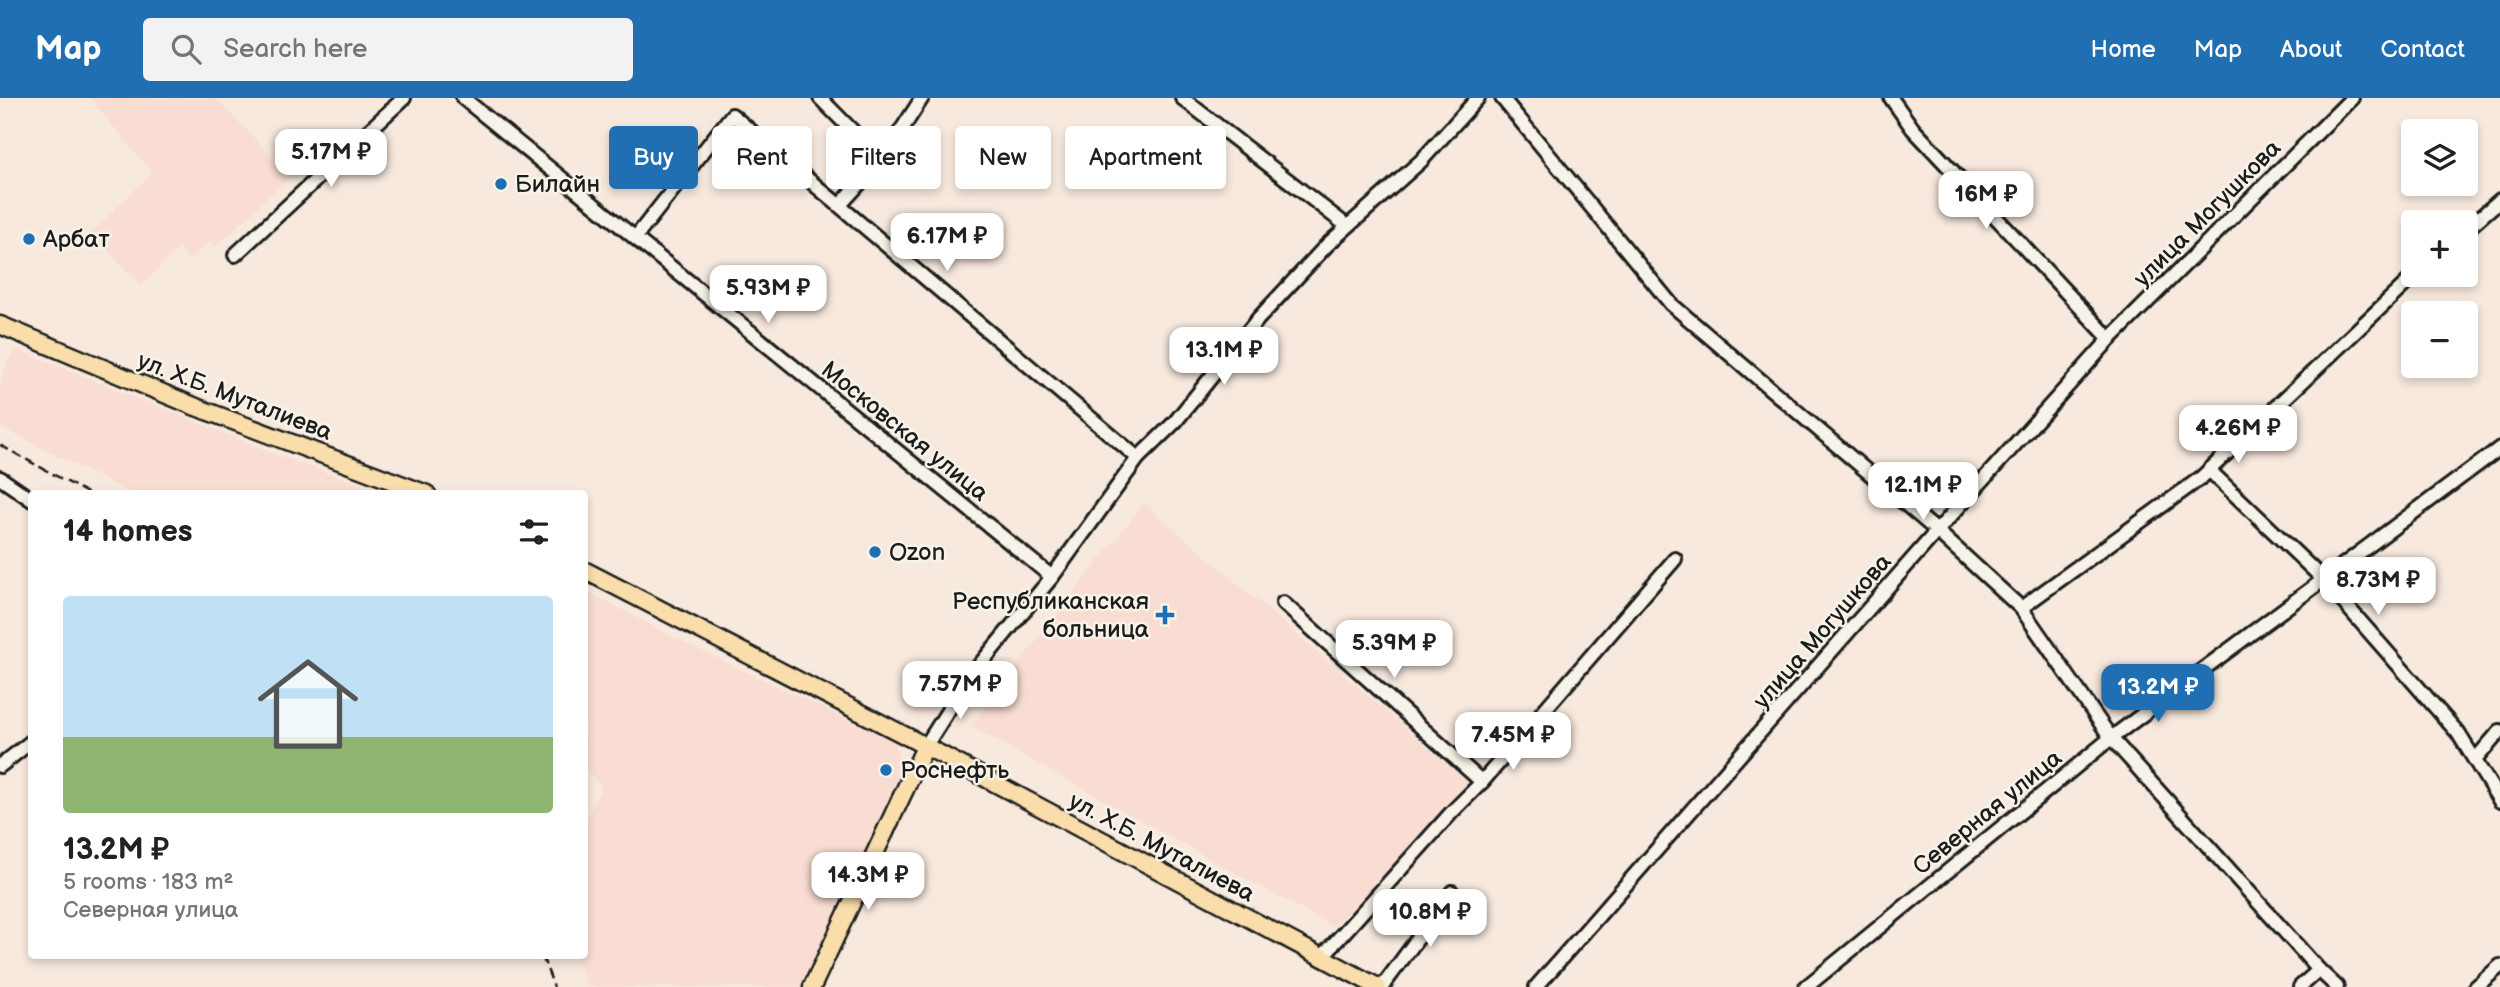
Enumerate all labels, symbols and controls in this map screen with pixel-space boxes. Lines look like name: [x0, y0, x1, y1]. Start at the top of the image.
search box: [143, 18, 633, 81]
text: Map: [35, 29, 101, 69]
icon: search: [167, 30, 205, 68]
text: Search here: [223, 34, 367, 65]
text: Home: [2091, 35, 2156, 64]
text: Map: [2194, 35, 2242, 64]
text: About: [2280, 35, 2342, 64]
text: Contact: [2380, 35, 2465, 64]
map controls: [2401, 119, 2478, 378]
button: layers: [2401, 119, 2478, 196]
chip: Buy: [609, 126, 698, 189]
chip: Rent: [712, 126, 812, 189]
chip: Filters: [826, 126, 941, 189]
chip: New: [955, 126, 1051, 189]
chip: Apartment: [1065, 126, 1226, 189]
pin: 5.17M ₽: [266, 130, 396, 189]
street label: улица Могушкова: [2128, 134, 2287, 293]
text: 5.17M ₽: [291, 138, 371, 166]
place label: Билайн: [515, 170, 600, 199]
pin: 16M ₽: [1937, 172, 2035, 231]
marker: Билайн: [493, 176, 509, 192]
text: 16M ₽: [1954, 180, 2018, 208]
button: +: [2401, 210, 2478, 287]
pin: 6.17M ₽: [882, 214, 1012, 273]
text: 6.17M ₽: [907, 222, 987, 250]
place label: Арбат: [42, 225, 110, 254]
marker: Арбат: [21, 231, 37, 247]
pin: 5.93M ₽: [703, 266, 833, 325]
text: 5.93M ₽: [726, 274, 810, 302]
button: −: [2401, 301, 2478, 378]
pin: 13.1M ₽: [1159, 328, 1289, 387]
text: 13.1M ₽: [1185, 336, 1263, 364]
street label: ул. Х.Б. Муталиева: [133, 346, 336, 447]
street label: Московская улица: [815, 355, 994, 508]
pin: 4.26M ₽: [2173, 406, 2303, 465]
text: 4.26M ₽: [2195, 414, 2281, 442]
pin: 12.1M ₽: [1858, 462, 1988, 522]
text: 12.1M ₽: [1884, 471, 1962, 499]
icon: filters: [515, 513, 553, 551]
text: 14 homes: [63, 514, 192, 550]
place label: Ozon: [889, 538, 945, 567]
marker: Ozon: [867, 544, 883, 560]
street label: улица Могушкова: [1747, 548, 1898, 715]
pin: 8.73M ₽: [2313, 558, 2443, 617]
text: 8.73M ₽: [2336, 566, 2420, 594]
place label: Республиканская больница: [952, 587, 1149, 644]
marker: Республиканская больница: [1155, 605, 1175, 625]
pin: 5.39M ₽: [1329, 620, 1459, 680]
text: 5.39M ₽: [1352, 629, 1436, 657]
icon: home: [245, 641, 371, 767]
pin: 7.57M ₽: [895, 662, 1025, 721]
pin: 13.2M ₽: [2093, 664, 2223, 724]
text: 7.57M ₽: [918, 670, 1002, 698]
text: 13.2M ₽: [2117, 673, 2199, 701]
pin: 7.45M ₽: [1448, 712, 1578, 772]
text: 7.45M ₽: [1471, 721, 1555, 749]
street label: Северная улица: [1907, 744, 2068, 881]
place label: Роснефть: [900, 756, 1009, 785]
marker: Роснефть: [878, 762, 894, 778]
street label: ул. Х.Б. Муталиева: [1064, 786, 1260, 909]
text: 13.2M ₽: [63, 832, 169, 868]
pin: 14.3M ₽: [803, 852, 933, 912]
text: 14.3M ₽: [827, 861, 909, 889]
text: 5 rooms · 183 m²: [63, 868, 233, 896]
pin: 10.8M ₽: [1365, 890, 1495, 949]
text: Северная улица: [63, 896, 238, 924]
text: 10.8M ₽: [1389, 898, 1471, 926]

